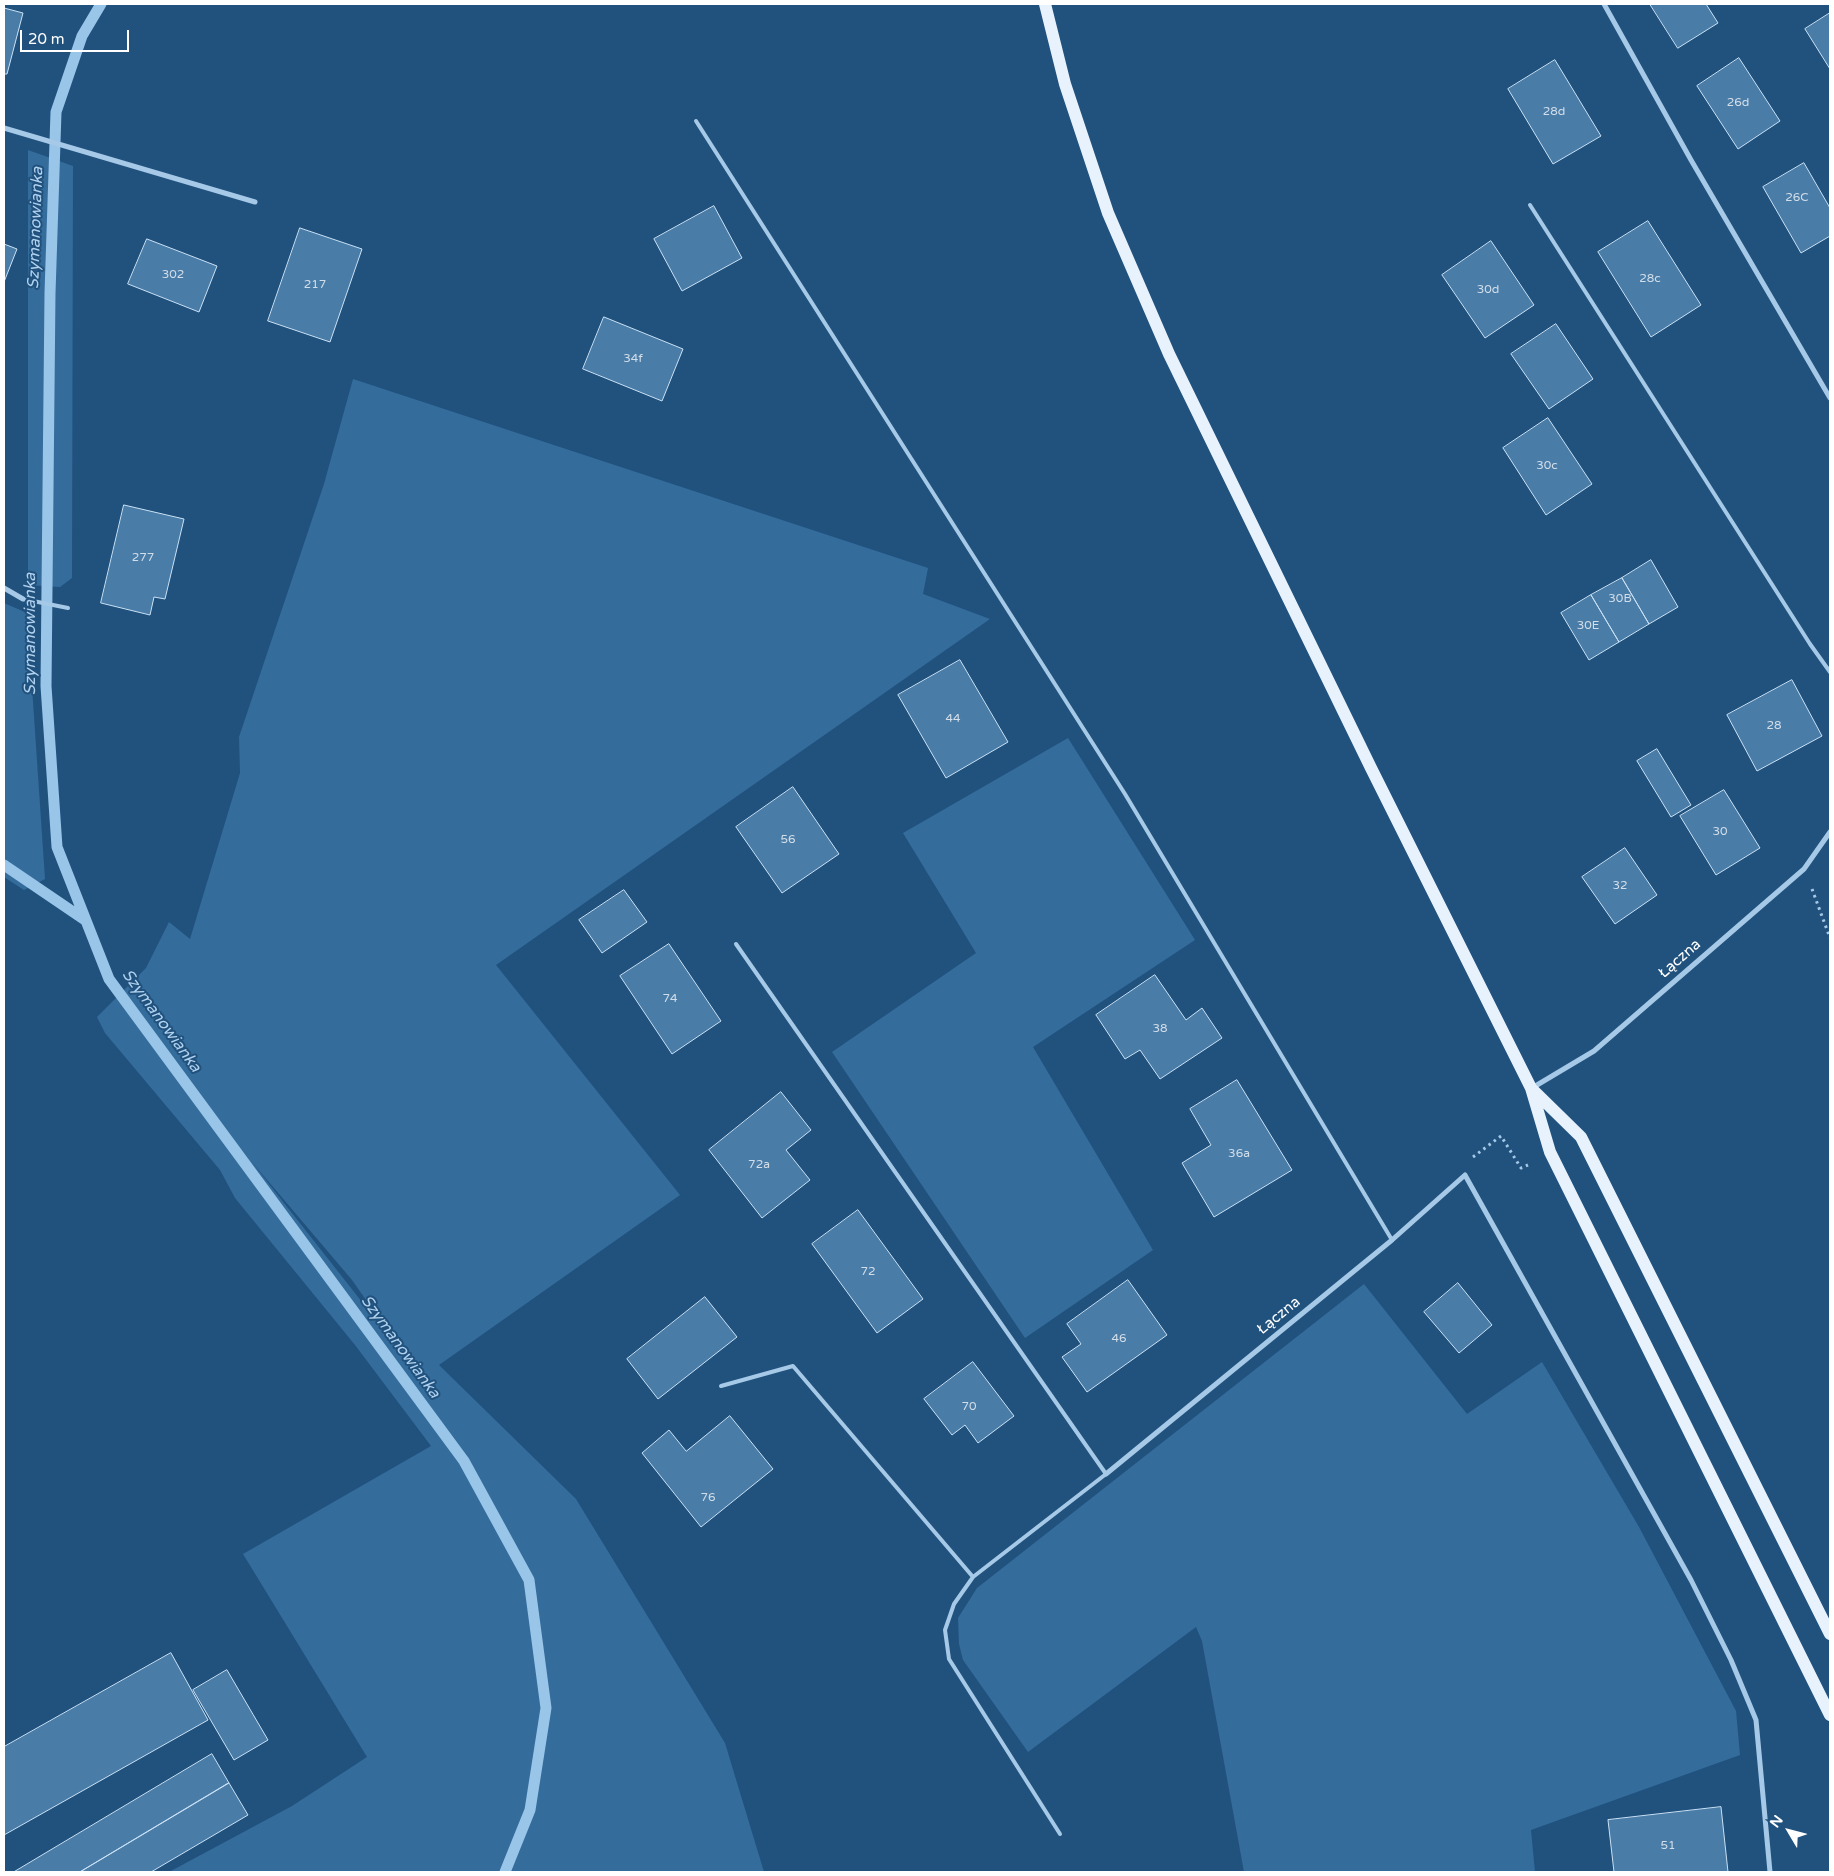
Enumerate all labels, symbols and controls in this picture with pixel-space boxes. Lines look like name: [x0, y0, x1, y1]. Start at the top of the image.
scale bar: [22, 20, 131, 52]
text: 20 m: [28, 30, 65, 48]
house number: 26d: [1727, 96, 1749, 110]
house number: 28d: [1543, 105, 1565, 119]
water label: Szymanowianka: [24, 167, 48, 289]
house number: 26C: [1785, 191, 1809, 205]
house number: 302: [162, 268, 184, 282]
house number: 28c: [1639, 272, 1661, 286]
house number: 217: [304, 278, 326, 292]
house number: 30d: [1477, 283, 1499, 297]
house number: 34f: [623, 352, 643, 366]
house number: 30c: [1536, 459, 1558, 473]
house number: 277: [132, 551, 154, 565]
water label: Szymanowianka: [21, 573, 41, 695]
house number: 30B: [1608, 592, 1632, 606]
house number: 30E: [1577, 619, 1599, 633]
house number: 44: [945, 712, 961, 726]
house number: 28: [1766, 719, 1782, 733]
house number: 30: [1712, 825, 1728, 839]
house number: 56: [780, 833, 796, 847]
house number: 32: [1612, 879, 1628, 893]
street label: Łączna: [1655, 936, 1705, 982]
water label: Szymanowianka: [117, 966, 205, 1076]
house number: 74: [662, 992, 678, 1006]
house number: 38: [1152, 1022, 1168, 1036]
house number: 36a: [1228, 1147, 1250, 1161]
house number: 72a: [748, 1158, 770, 1172]
house number: 72: [860, 1265, 876, 1279]
water label: Szymanowianka: [356, 1292, 444, 1402]
street label: Łączna: [1254, 1293, 1304, 1339]
house number: 46: [1111, 1332, 1127, 1346]
house number: 70: [961, 1400, 977, 1414]
house number: 76: [700, 1491, 716, 1505]
north arrow: [1764, 1806, 1814, 1856]
text: N: [1766, 1812, 1787, 1831]
house number: 51: [1660, 1839, 1676, 1853]

